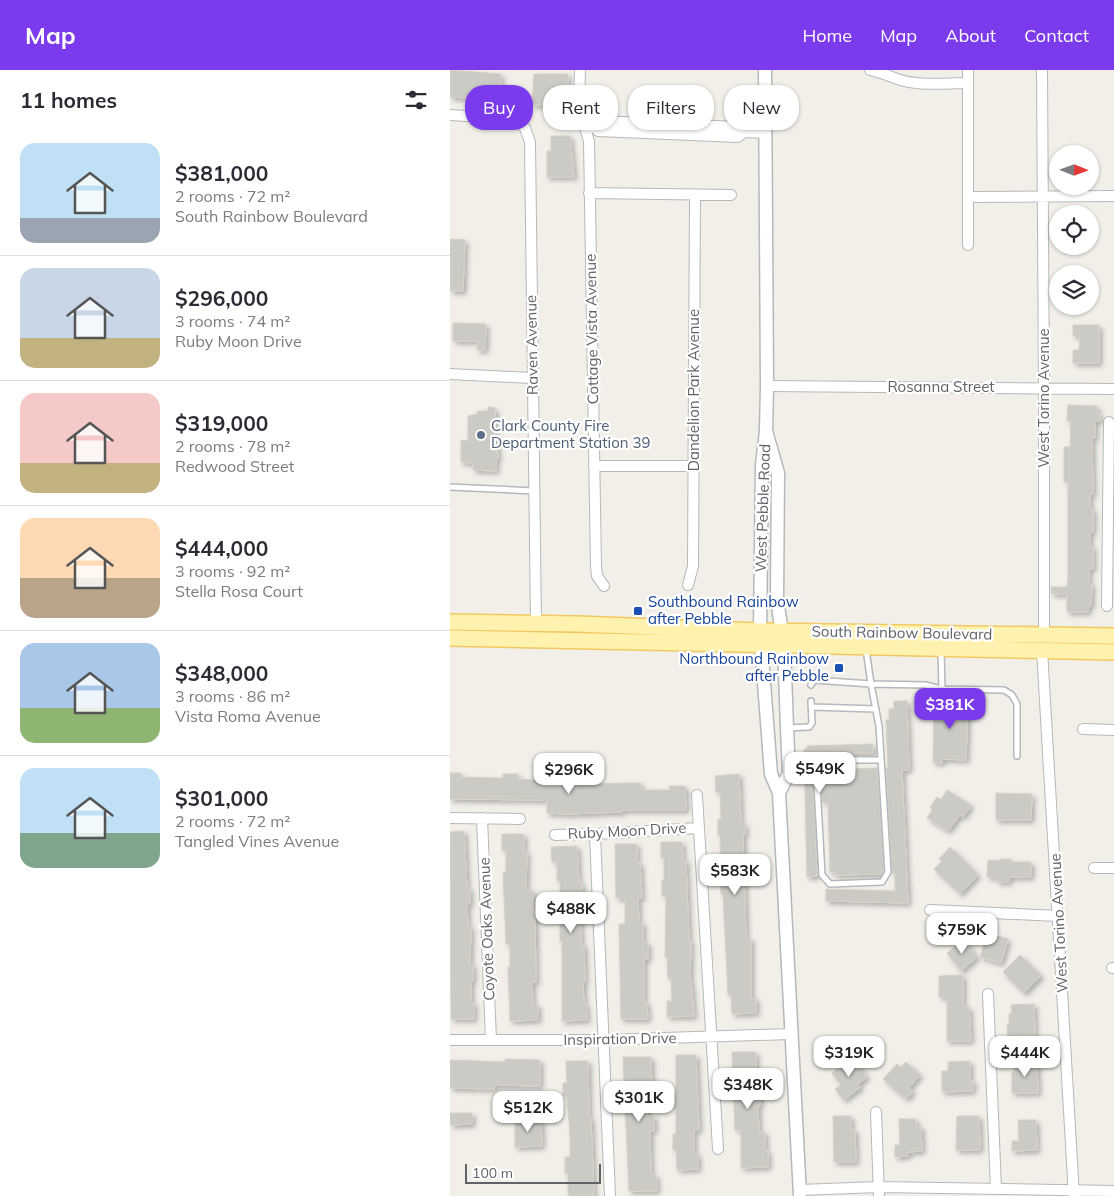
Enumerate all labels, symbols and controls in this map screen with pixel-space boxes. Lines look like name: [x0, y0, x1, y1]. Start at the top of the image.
text: Map: [25, 20, 76, 50]
text: Home: [802, 24, 852, 47]
text: Map: [880, 24, 917, 47]
text: About: [945, 24, 996, 47]
text: Contact: [1024, 24, 1089, 47]
chip: Buy: [465, 85, 533, 130]
chip: Rent: [543, 85, 618, 130]
chip: Filters: [628, 85, 714, 130]
chip: New: [724, 85, 799, 130]
icon: filters: [402, 86, 430, 114]
text: 11 homes: [20, 87, 117, 113]
north arrow: [1049, 145, 1099, 195]
map controls: [1049, 145, 1099, 315]
text: $381,000: [175, 160, 268, 186]
icon: home: [60, 163, 120, 223]
text: 2 rooms · 72 m²: [175, 186, 290, 206]
button: locate: [1049, 205, 1099, 255]
text: South Rainbow Boulevard: [175, 206, 368, 226]
street label: Cottage Vista Avenue: [581, 254, 602, 404]
button: layers: [1049, 265, 1099, 315]
text: $296,000: [175, 285, 268, 311]
icon: home: [60, 288, 120, 348]
street label: Raven Avenue: [521, 295, 542, 395]
street label: Dandelion Park Avenue: [684, 309, 703, 471]
text: 3 rooms · 74 m²: [175, 311, 290, 331]
street label: West Torino Avenue: [1034, 328, 1053, 468]
text: Ruby Moon Drive: [175, 331, 302, 351]
street label: Rosanna Street: [887, 377, 995, 396]
text: $319,000: [175, 410, 268, 436]
icon: home: [60, 413, 120, 473]
place label: Clark County Fire Department Station 39: [491, 416, 650, 452]
marker: Clark County Fire Department Station 39: [475, 429, 487, 441]
text: 2 rooms · 78 m²: [175, 436, 290, 456]
street label: West Pebble Road: [751, 443, 774, 573]
text: Redwood Street: [175, 456, 294, 476]
text: $444,000: [175, 535, 268, 561]
icon: home: [60, 538, 120, 598]
text: 3 rooms · 92 m²: [175, 561, 290, 581]
text: Stella Rosa Court: [175, 581, 303, 601]
place label: Southbound Rainbow after Pebble: [648, 592, 799, 628]
marker: Southbound Rainbow after Pebble: [632, 605, 644, 617]
street label: South Rainbow Boulevard: [811, 621, 993, 644]
place label: Northbound Rainbow after Pebble: [679, 649, 829, 685]
text: $348,000: [175, 660, 268, 686]
marker: Northbound Rainbow after Pebble: [833, 662, 845, 674]
icon: home: [60, 663, 120, 723]
text: 3 rooms · 86 m²: [175, 686, 290, 706]
pin: $381K: [915, 688, 985, 730]
text: $381K: [925, 694, 975, 714]
text: Vista Roma Avenue: [175, 706, 321, 726]
pin: $296K: [534, 752, 604, 795]
pin: $549K: [785, 752, 855, 794]
text: $549K: [795, 758, 845, 778]
text: $296K: [544, 759, 594, 779]
text: $301,000: [175, 785, 268, 811]
icon: home: [60, 788, 120, 848]
text: 2 rooms · 72 m²: [175, 811, 290, 831]
street label: Ruby Moon Drive: [567, 818, 687, 843]
text: Tangled Vines Avenue: [175, 831, 339, 851]
street label: West Torino Avenue: [1045, 853, 1072, 993]
pin: $583K: [700, 854, 770, 896]
street label: Coyote Oaks Avenue: [475, 857, 498, 1001]
text: $583K: [710, 860, 760, 880]
pin: $488K: [536, 892, 606, 934]
text: $488K: [546, 898, 596, 918]
pin: $759K: [927, 912, 997, 955]
text: $759K: [937, 919, 987, 939]
street label: Inspiration Drive: [563, 1028, 677, 1049]
pin: $319K: [814, 1036, 884, 1078]
pin: $444K: [990, 1036, 1060, 1078]
text: $319K: [824, 1042, 874, 1062]
text: $444K: [1000, 1042, 1050, 1062]
pin: $348K: [713, 1068, 783, 1110]
text: $348K: [723, 1074, 773, 1094]
pin: $301K: [604, 1080, 674, 1123]
text: $301K: [614, 1087, 664, 1107]
pin: $512K: [493, 1090, 563, 1133]
text: $512K: [503, 1097, 553, 1117]
scale bar: [465, 1161, 601, 1184]
text: 100 m: [472, 1164, 513, 1182]

